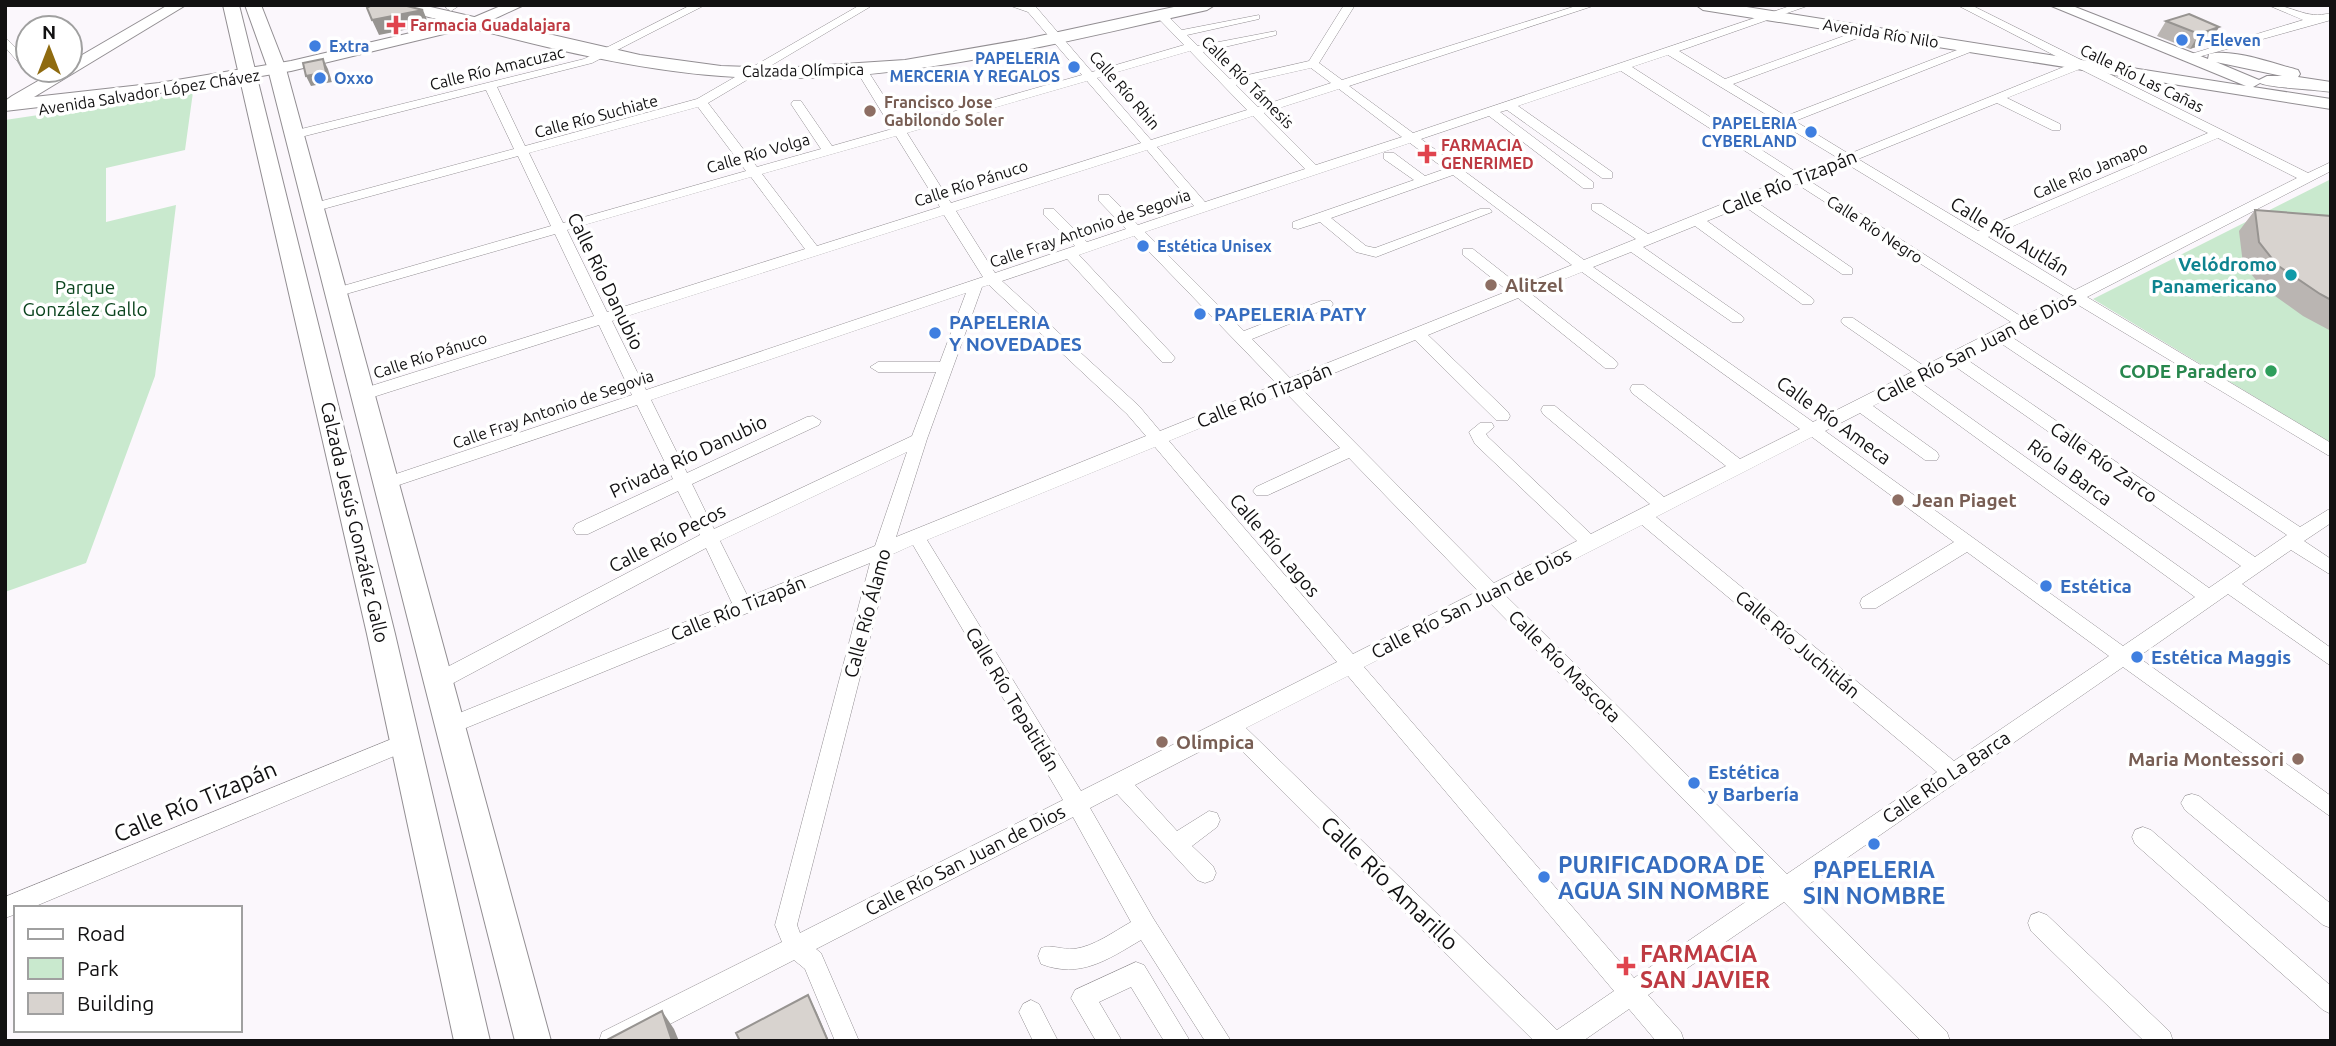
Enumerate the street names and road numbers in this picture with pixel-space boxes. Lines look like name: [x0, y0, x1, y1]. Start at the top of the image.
street label: Avenida Río Nilo: [1822, 15, 1940, 51]
street label: Calle Río Támesis: [1198, 32, 1298, 132]
street label: Calle Río Las Cañas: [2077, 40, 2207, 116]
street label: Calle Río Amacuzac: [428, 42, 567, 93]
street label: Calle Río Rhin: [1086, 47, 1164, 133]
street label: Calzada Olímpica: [742, 60, 864, 80]
street label: Avenida Salvador López Chávez: [37, 66, 261, 118]
street label: Calle Río Suchiate: [532, 91, 660, 141]
street label: Calle Río Volga: [704, 130, 812, 176]
street label: Calle Río Jamapo: [2030, 138, 2150, 202]
street label: Calle Río Tizapán: [1718, 145, 1860, 219]
street label: Calle Río Pánuco: [912, 156, 1030, 210]
street label: Calle Fray Antonio de Segovia: [987, 185, 1193, 271]
street label: Calle Río Negro: [1824, 191, 1926, 267]
street label: Calle Río Autlán: [1947, 192, 2073, 280]
street label: Calle Río Danubio: [563, 209, 649, 353]
street label: Calle Río San Juan de Dios: [1872, 287, 2080, 407]
street label: Calle Río Pánuco: [371, 328, 489, 382]
street label: Calle Río Tizapán: [1193, 358, 1335, 432]
street label: Calle Fray Antonio de Segovia: [450, 366, 656, 452]
street label: Calle Río Ameca: [1773, 371, 1895, 469]
street label: Calzada Jesús González Gallo: [317, 399, 393, 645]
street label: Privada Río Danubio: [606, 410, 770, 502]
street label: Calle Río Zarco: [2046, 417, 2162, 507]
street label: Río la Barca: [2024, 434, 2116, 510]
street label: Calle Río Lagos: [1225, 489, 1325, 601]
street label: Calle Río Pecos: [605, 499, 729, 577]
street label: Calle Río San Juan de Dios: [1367, 543, 1575, 663]
street label: Calle Río Álamo: [839, 546, 895, 680]
street label: Calle Río Tizapán: [667, 571, 809, 645]
street label: Calle Río Juchitlán: [1731, 586, 1865, 702]
street label: Calle Río Mascota: [1504, 605, 1626, 727]
street label: Calle Río Tepatitlán: [961, 623, 1065, 775]
street label: Calle Río La Barca: [1878, 726, 2014, 828]
street label: Calle Río Tizapán: [110, 755, 280, 847]
street label: Calle Río San Juan de Dios: [861, 800, 1069, 920]
street label: Calle Río Amarillo: [1316, 811, 1464, 955]

